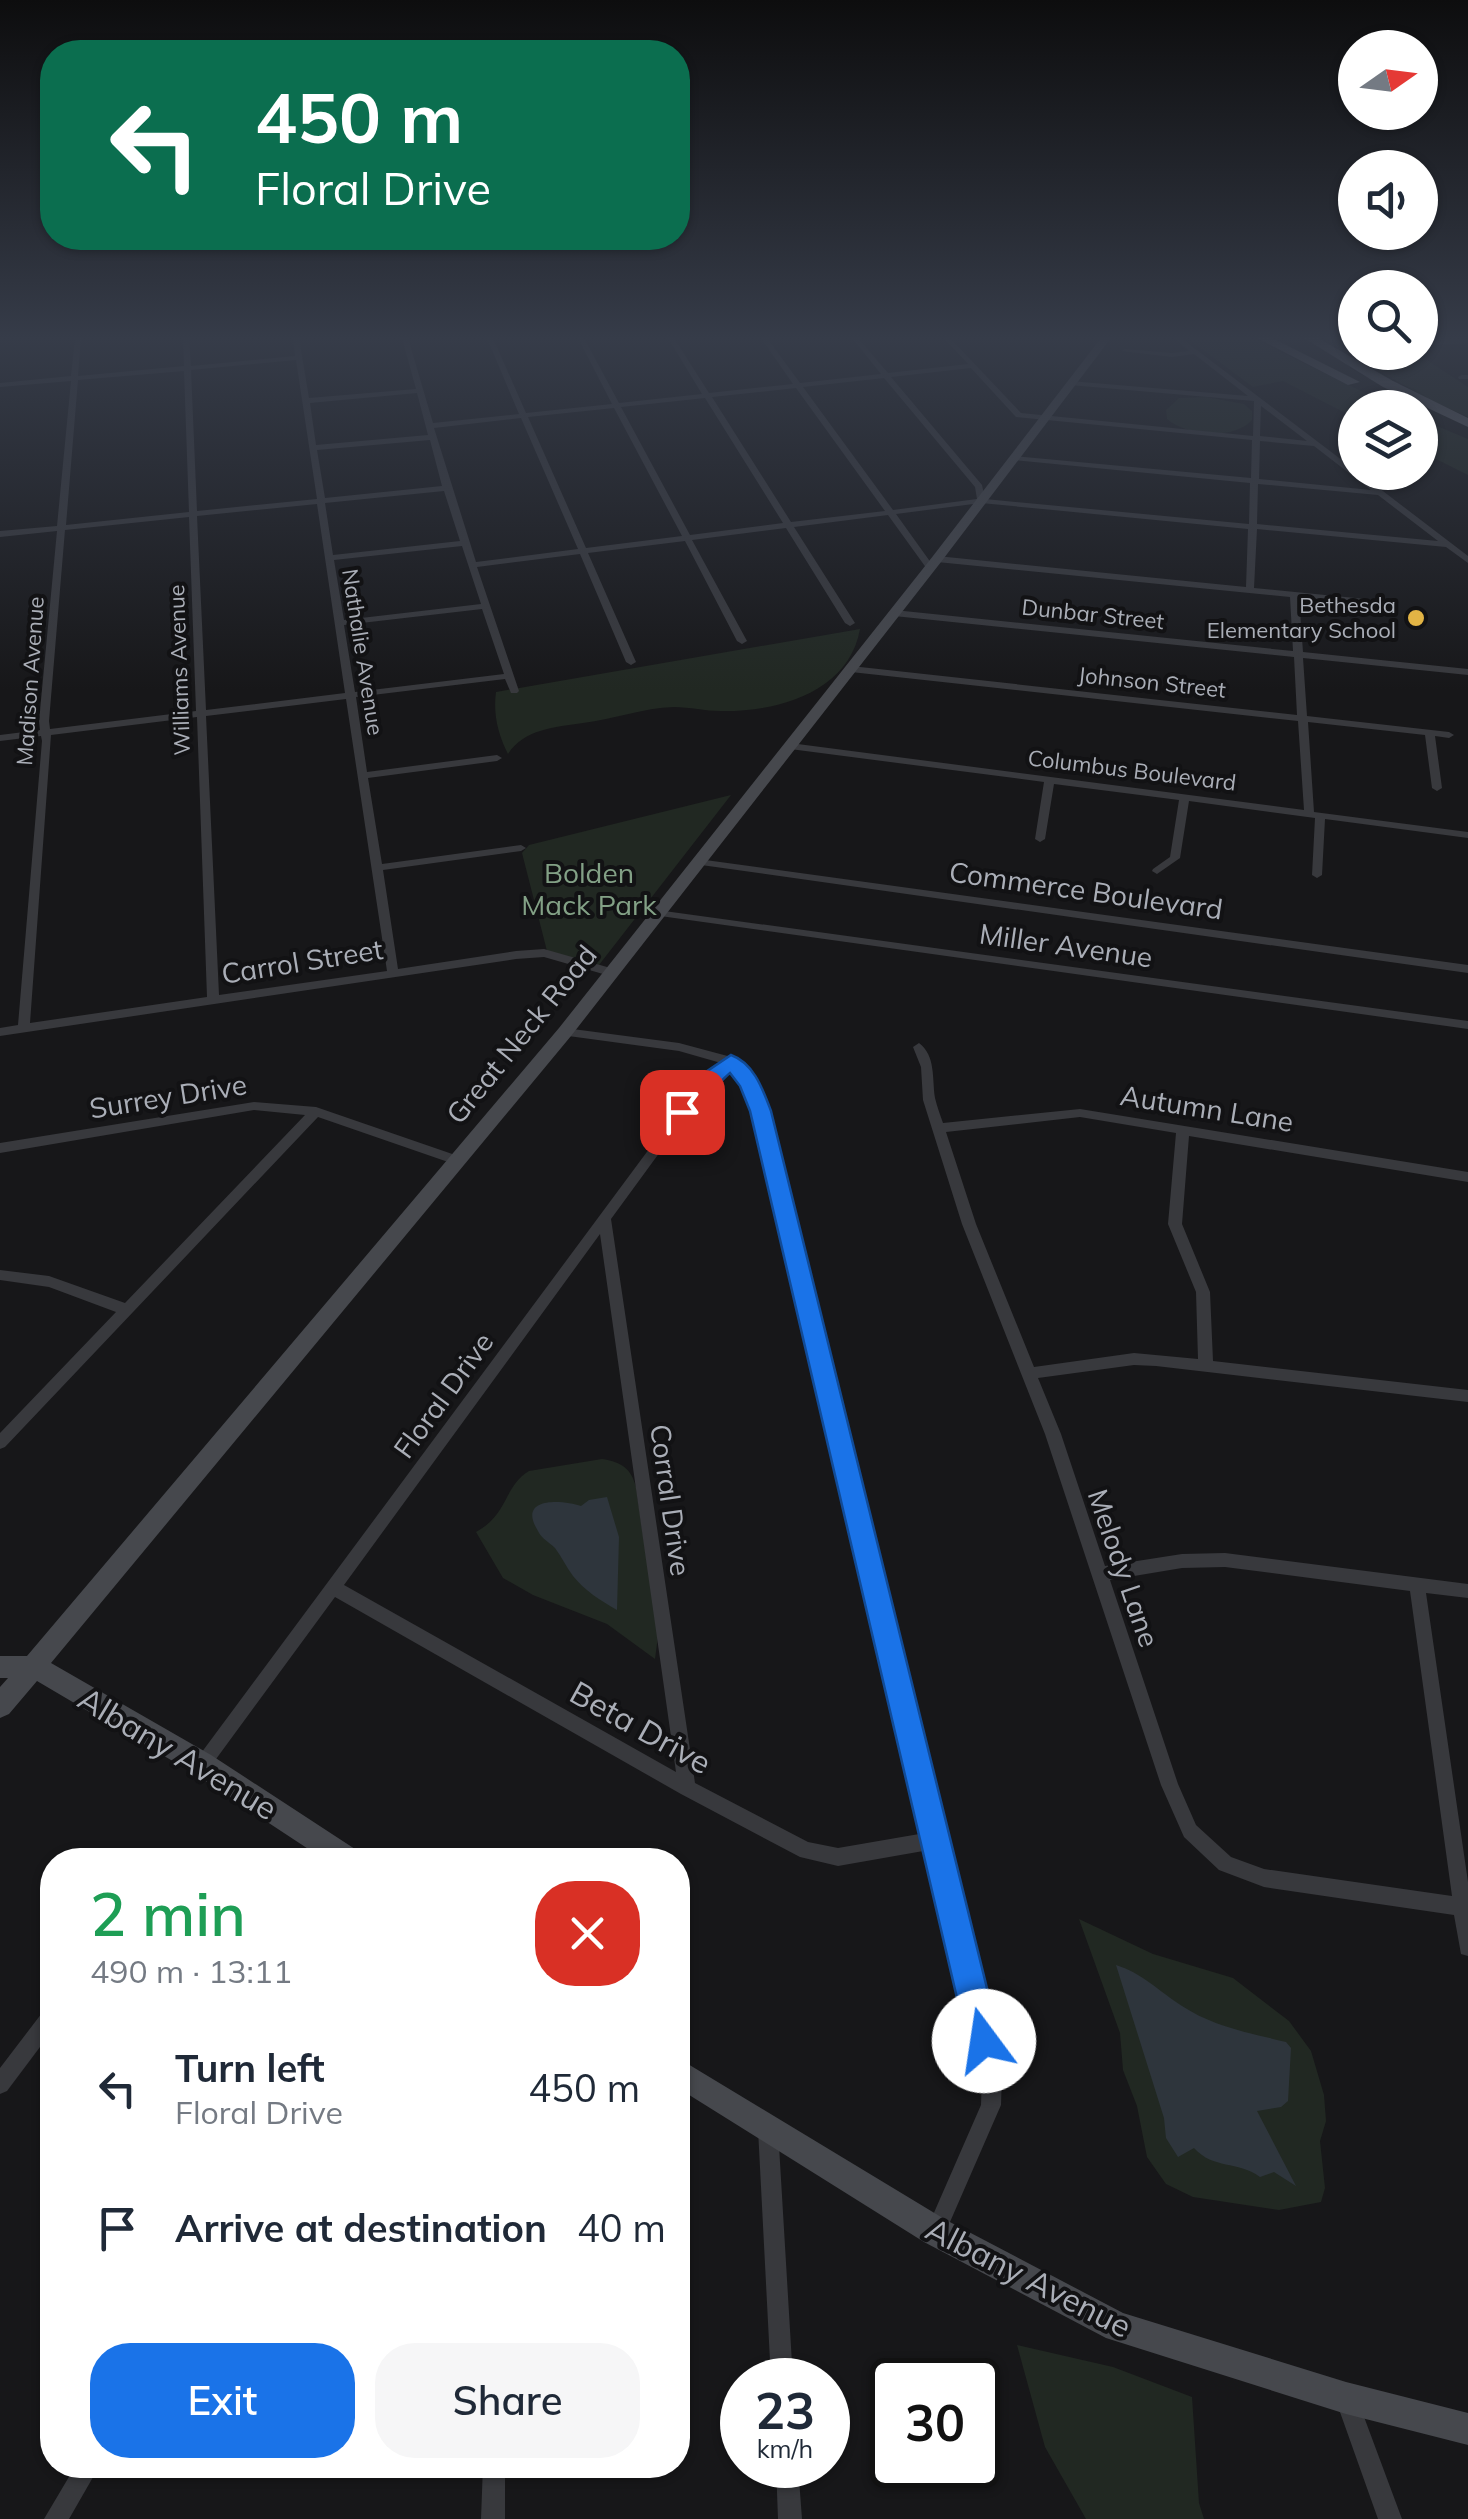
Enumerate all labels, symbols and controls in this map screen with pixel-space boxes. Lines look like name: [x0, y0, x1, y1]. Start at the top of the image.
north arrow: [1338, 30, 1438, 130]
map controls: [1338, 30, 1438, 490]
text: 450 m: [255, 73, 463, 161]
icon: left: [90, 80, 220, 210]
button: sound: [1338, 150, 1438, 250]
text: Floral Drive: [255, 160, 491, 216]
button: search: [1338, 270, 1438, 370]
button: layers: [1338, 390, 1438, 490]
street label: Nathalie Avenue: [336, 567, 390, 737]
street label: Williams Avenue: [162, 584, 196, 756]
place label: Bethesda Elementary School: [1207, 591, 1396, 644]
street label: Dunbar Street: [1020, 593, 1166, 635]
street label: Madison Avenue: [10, 596, 50, 766]
marker: Bethesda Elementary School: [1405, 607, 1427, 629]
street label: Johnson Street: [1077, 660, 1228, 704]
street label: Columbus Boulevard: [1026, 743, 1238, 797]
street label: Commerce Boulevard: [947, 853, 1225, 927]
park label: Bolden Mack Park: [521, 855, 657, 922]
street label: Miller Avenue: [977, 916, 1155, 974]
street label: Carrol Street: [219, 931, 385, 991]
street label: Great Neck Road: [438, 938, 604, 1130]
street label: Surrey Drive: [87, 1066, 249, 1126]
pin: [640, 1070, 725, 1155]
street label: Autumn Lane: [1118, 1077, 1296, 1139]
icon: arrive: [655, 1085, 710, 1140]
street label: Floral Drive: [386, 1325, 500, 1465]
street label: Corral Drive: [643, 1422, 699, 1578]
street label: Melody Lane: [1081, 1484, 1167, 1652]
street label: Beta Drive: [563, 1672, 719, 1782]
street label: Albany Avenue: [71, 1678, 285, 1828]
text: 2 min: [90, 1876, 246, 1951]
button: close: [535, 1881, 640, 1986]
text: 490 m · 13:11: [90, 1951, 292, 1991]
position arrow: [932, 1989, 1036, 2093]
text: Turn left: [175, 2044, 325, 2092]
icon: left: [90, 2061, 145, 2116]
text: 450 m: [528, 2064, 640, 2112]
text: Floral Drive: [175, 2092, 343, 2132]
icon: arrive: [90, 2201, 145, 2256]
text: Arrive at destination: [175, 2204, 547, 2252]
text: 40 m: [577, 2204, 666, 2252]
street label: Albany Avenue: [920, 2208, 1138, 2346]
button: Exit: [90, 2343, 355, 2458]
button: Share: [375, 2343, 640, 2458]
speed limit sign: 30: [870, 2358, 1000, 2488]
text: 23: [755, 2379, 815, 2442]
text: km/h: [757, 2433, 813, 2464]

